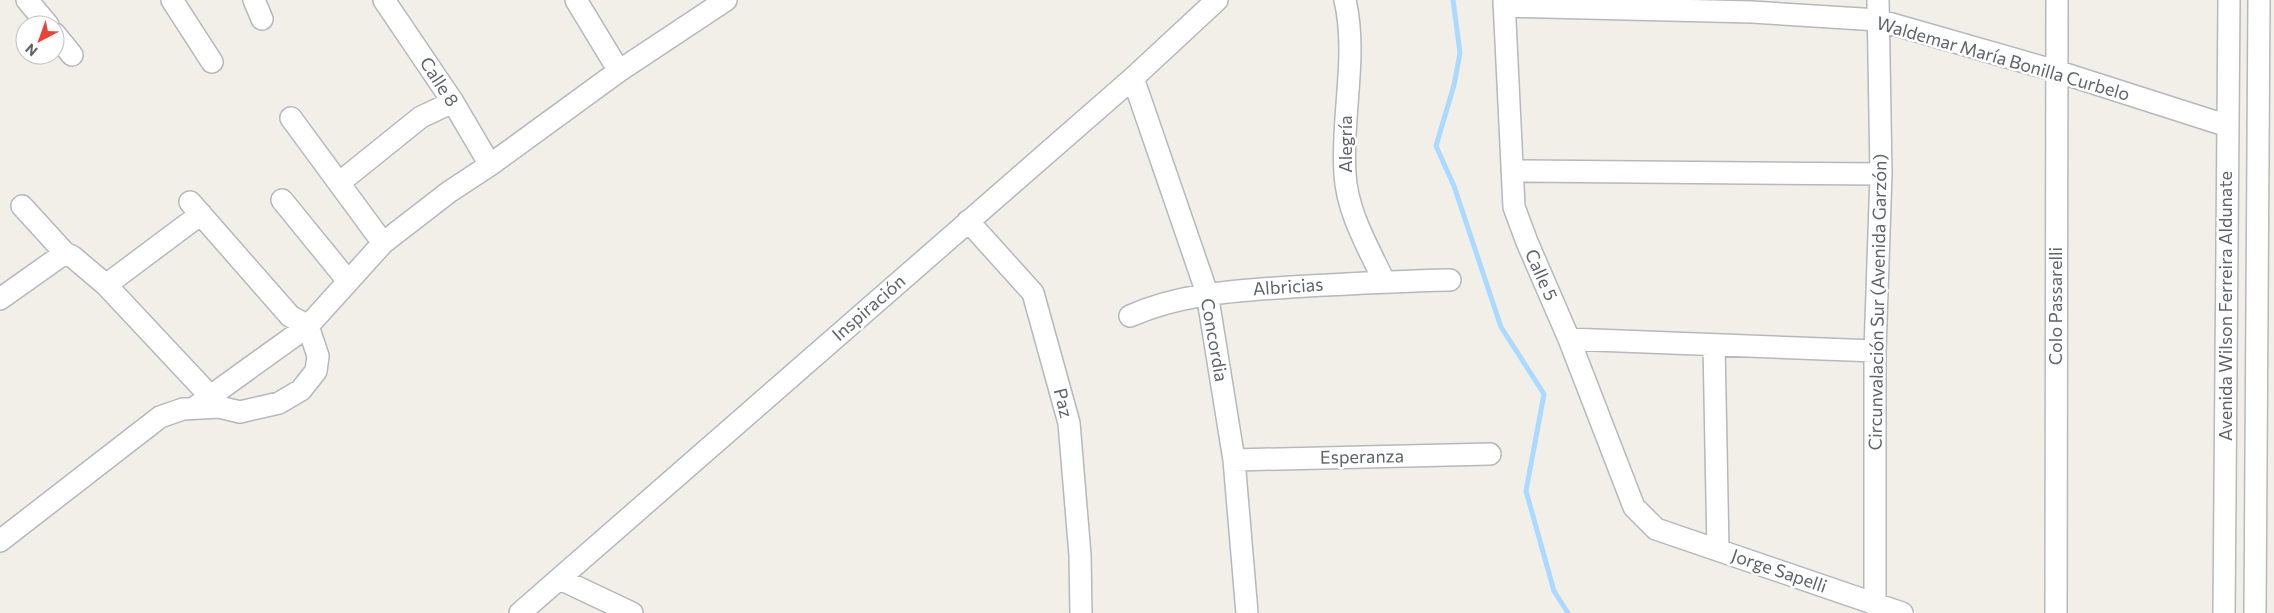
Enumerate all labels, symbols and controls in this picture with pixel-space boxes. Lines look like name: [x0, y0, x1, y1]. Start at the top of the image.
street label: Waldemar María Bonilla Curbelo: [1874, 11, 2133, 105]
north arrow: [15, 15, 65, 65]
text: N: [22, 40, 41, 60]
street label: Calle 8: [416, 52, 464, 110]
street label: Alegría: [1334, 115, 1356, 173]
street label: Circunvalación Sur (Avenida Garzón): [1863, 153, 1891, 450]
street label: Avenida Wilson Ferreira Aldunate: [2214, 171, 2236, 441]
street label: Calle 5: [1521, 245, 1563, 304]
street label: Colo Passarelli: [2044, 247, 2066, 365]
street label: Inspiración: [827, 269, 909, 345]
street label: Albricias: [1252, 273, 1324, 299]
street label: Concordia: [1197, 296, 1233, 383]
street label: Paz: [1050, 386, 1078, 420]
street label: Esperanza: [1320, 444, 1404, 468]
street label: Jorge Sapelli: [1729, 543, 1830, 597]

